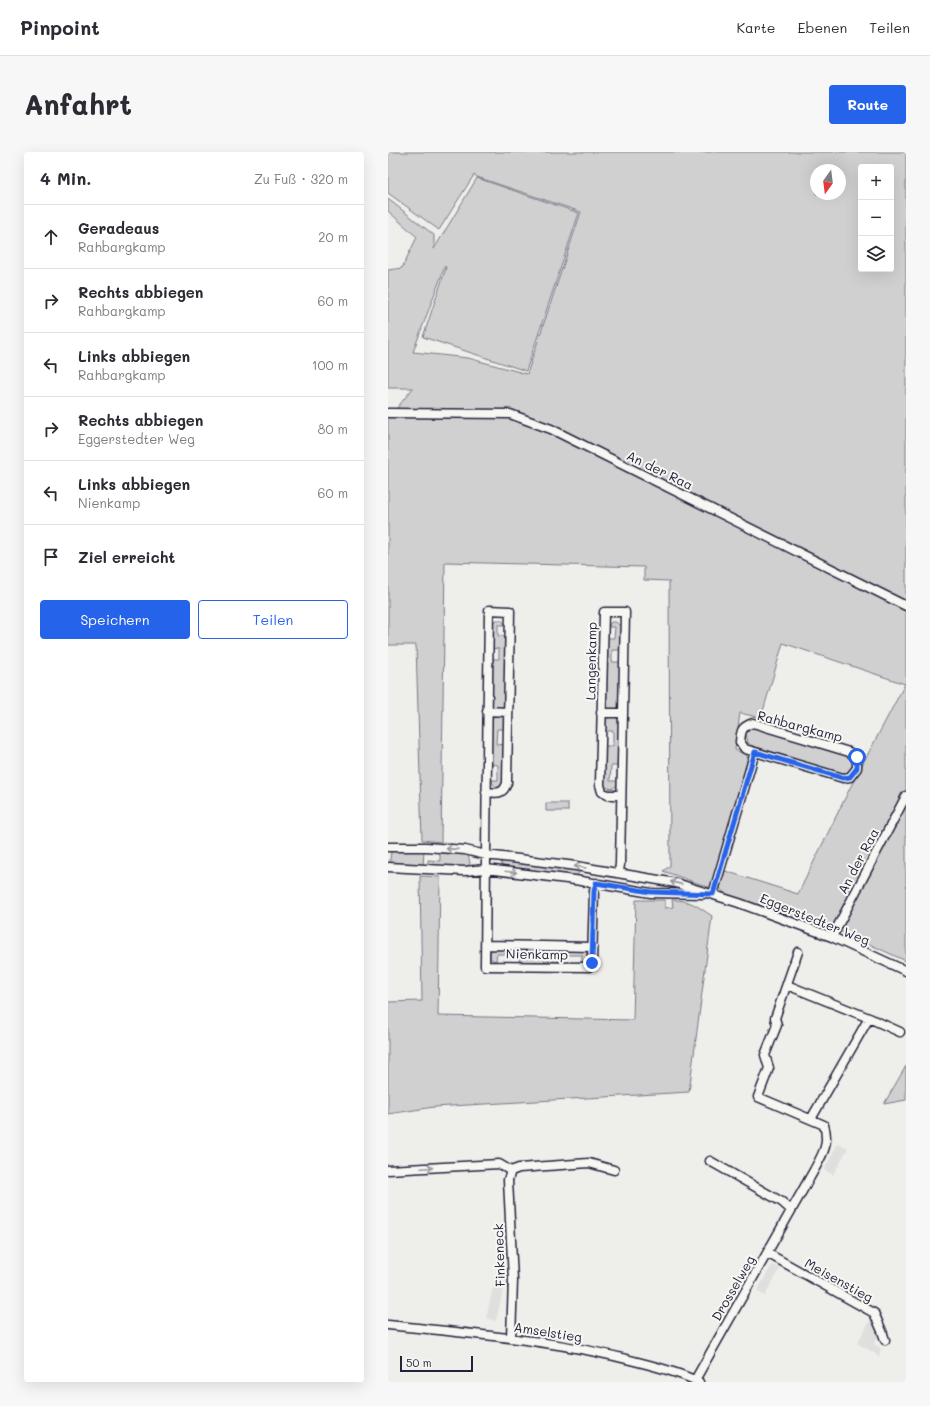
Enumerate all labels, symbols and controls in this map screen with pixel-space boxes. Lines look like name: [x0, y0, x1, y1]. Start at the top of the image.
text: Pinpoint: [20, 15, 100, 40]
text: Karte: [736, 18, 776, 37]
text: Ebenen: [798, 18, 847, 37]
text: Teilen: [869, 18, 910, 37]
button: Route: [829, 85, 906, 124]
text: Anfahrt: [24, 86, 132, 122]
north arrow: [810, 164, 846, 200]
map controls: [858, 164, 894, 272]
button: +: [858, 164, 894, 200]
text: 4 Min.: [40, 167, 91, 189]
text: Zu Fuß · 320 m: [254, 170, 348, 187]
button: −: [858, 200, 894, 236]
text: Geradeaus: [78, 218, 159, 238]
icon: ahead: [40, 226, 62, 248]
text: 20 m: [318, 228, 348, 245]
button: layers: [858, 236, 894, 272]
text: Rahbargkamp: [78, 238, 166, 255]
text: Rechts abbiegen: [78, 282, 203, 302]
icon: right: [40, 290, 62, 312]
text: 60 m: [318, 292, 348, 309]
text: Rahbargkamp: [78, 302, 166, 319]
text: Links abbiegen: [78, 346, 190, 366]
icon: left: [40, 354, 62, 376]
text: 100 m: [312, 356, 348, 373]
text: Rahbargkamp: [78, 366, 166, 383]
text: Rechts abbiegen: [78, 410, 203, 430]
icon: right: [40, 418, 62, 440]
text: 80 m: [318, 420, 348, 437]
text: Eggerstedter Weg: [78, 430, 195, 447]
street label: An der Raa: [624, 446, 696, 493]
text: Links abbiegen: [78, 474, 190, 494]
icon: left: [40, 482, 62, 504]
text: 60 m: [318, 484, 348, 501]
text: Nienkamp: [78, 494, 140, 511]
icon: arrive: [40, 546, 62, 568]
text: Ziel erreicht: [78, 547, 175, 567]
button: Speichern: [40, 600, 190, 639]
button: Teilen: [198, 600, 348, 639]
street label: Langenkamp: [581, 622, 600, 700]
street label: Rahbargkamp: [756, 706, 845, 745]
route start: [848, 748, 866, 766]
street label: An der Raa: [833, 825, 882, 896]
one-way arrow: [446, 845, 459, 852]
one-way arrow: [574, 863, 587, 871]
one-way arrow: [504, 868, 517, 876]
one-way arrow: [670, 879, 683, 887]
street label: Eggerstedter Weg: [758, 889, 873, 948]
street label: Nienkamp: [506, 944, 568, 963]
route end: [583, 954, 601, 972]
one-way arrow: [420, 1165, 433, 1172]
street label: Finkeneck: [489, 1223, 508, 1287]
street label: Drosselweg: [707, 1252, 758, 1324]
street label: Meisenstieg: [802, 1254, 876, 1305]
street label: Amselstieg: [513, 1318, 583, 1345]
scale bar: [400, 1354, 473, 1373]
text: 50 m: [406, 1355, 432, 1370]

